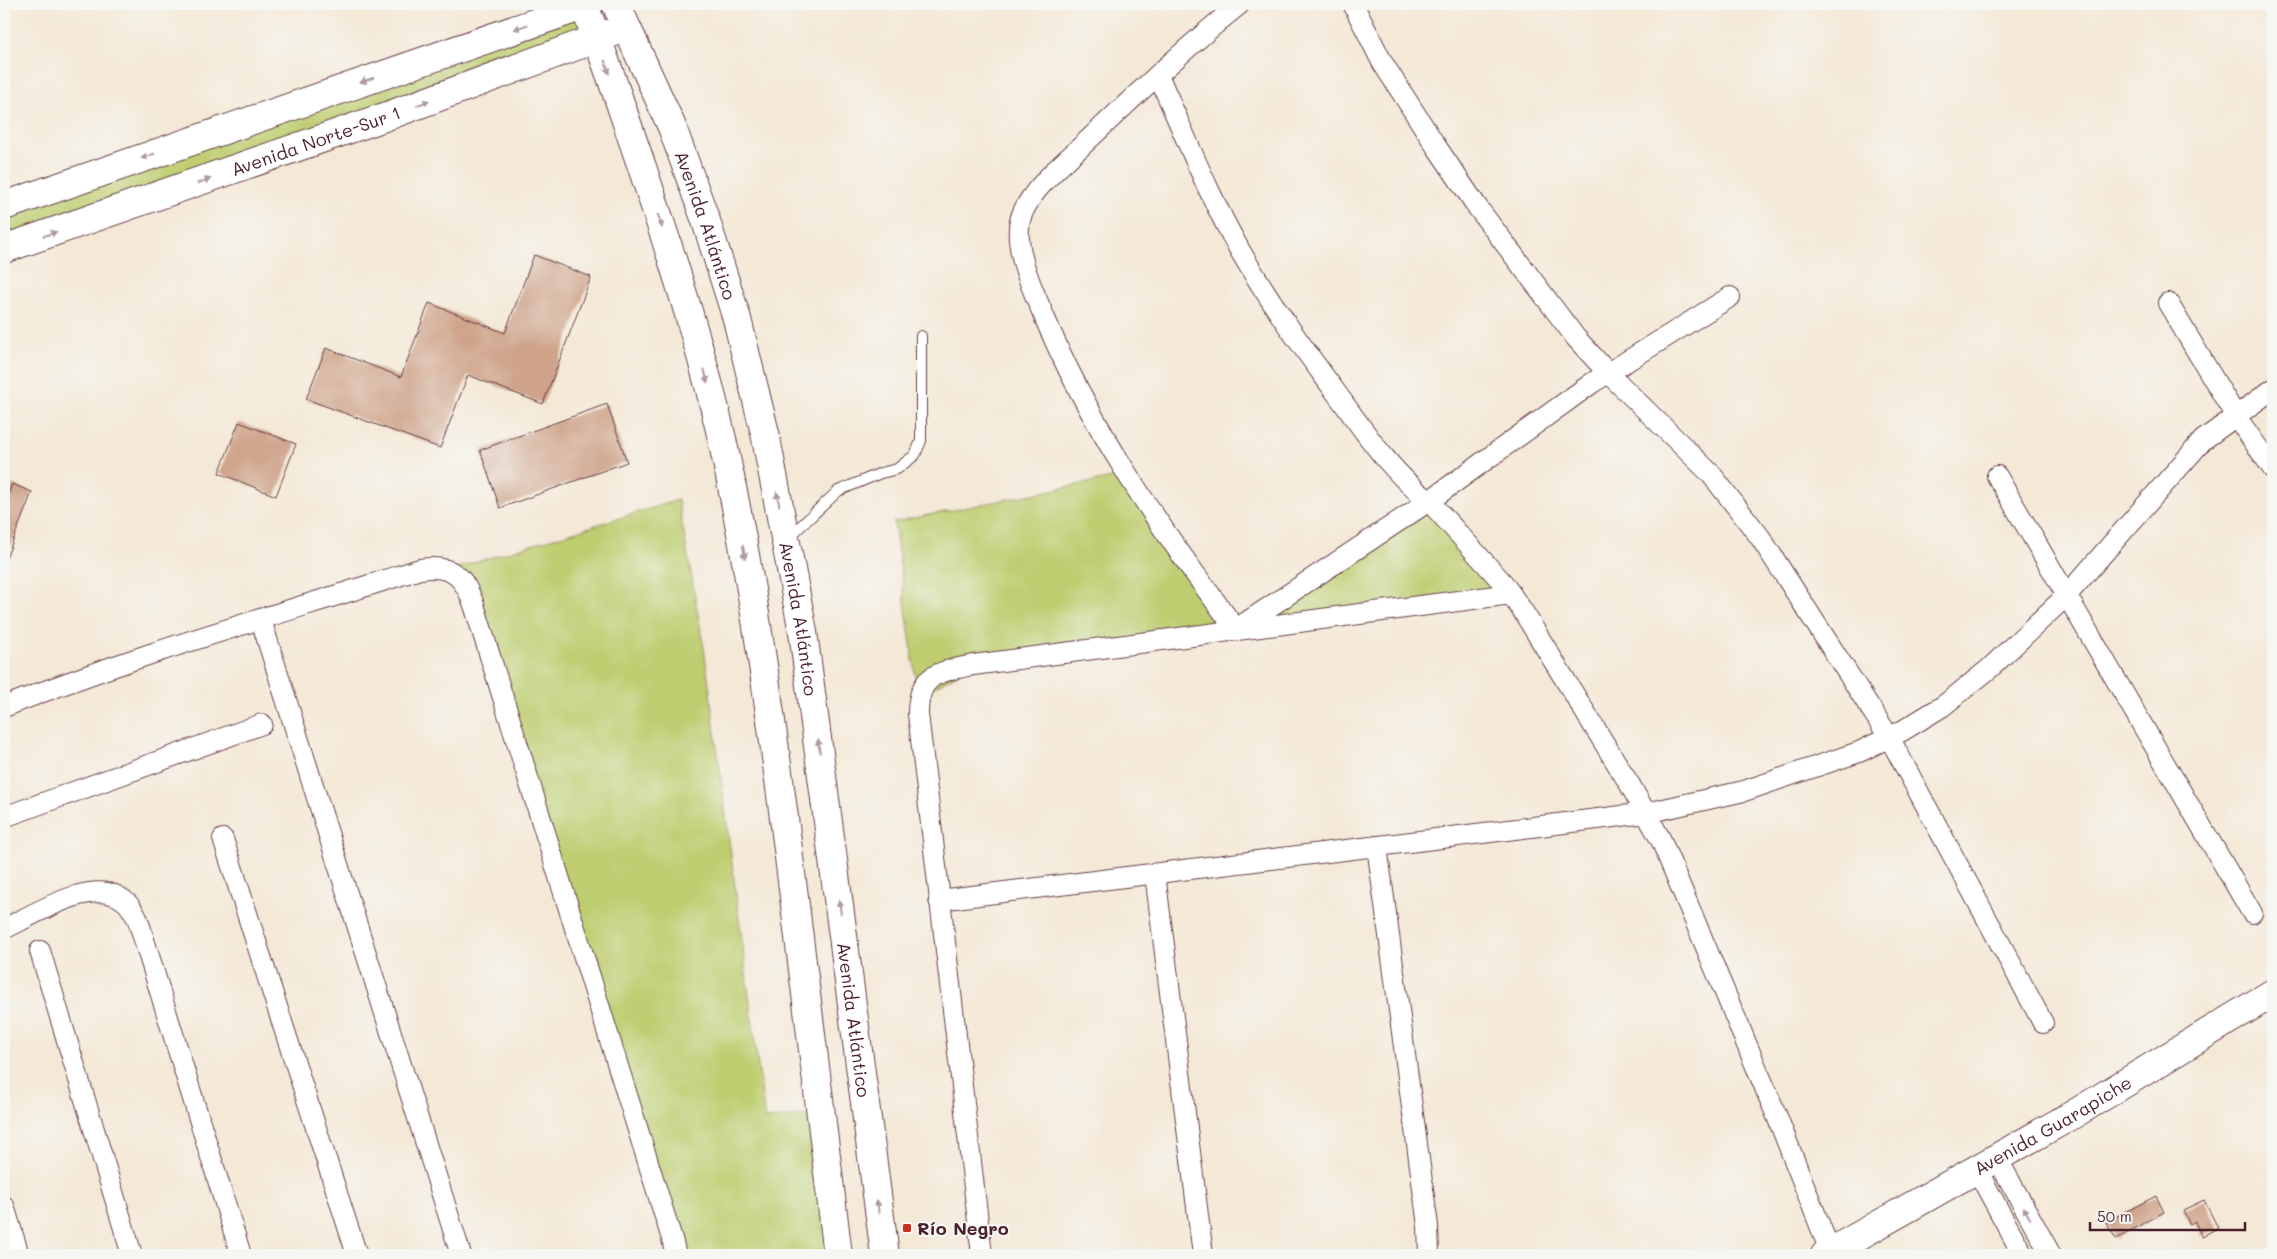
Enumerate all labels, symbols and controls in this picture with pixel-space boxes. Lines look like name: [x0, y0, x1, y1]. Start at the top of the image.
one-way arrow: [513, 23, 528, 31]
one-way arrow: [604, 60, 612, 75]
one-way arrow: [359, 76, 374, 84]
one-way arrow: [416, 99, 431, 107]
street label: Avenida Norte-Sur 1: [228, 100, 404, 181]
street label: Avenida Atlántico: [669, 147, 742, 303]
one-way arrow: [140, 153, 155, 160]
one-way arrow: [196, 177, 211, 184]
one-way arrow: [657, 213, 664, 228]
one-way arrow: [43, 230, 58, 238]
one-way arrow: [702, 369, 710, 384]
one-way arrow: [774, 491, 782, 507]
street label: Avenida Atlántico: [774, 539, 823, 697]
one-way arrow: [741, 545, 749, 561]
one-way arrow: [815, 737, 823, 753]
one-way arrow: [836, 899, 844, 915]
street label: Avenida Atlántico: [832, 941, 876, 1099]
street label: Avenida Guarapiche: [1969, 1070, 2136, 1180]
one-way arrow: [874, 1199, 882, 1215]
scale bar: [2090, 1199, 2244, 1231]
one-way arrow: [2023, 1206, 2032, 1219]
text: 50 m: [2097, 1206, 2132, 1226]
place label: Río Negro: [917, 1216, 1009, 1240]
marker: Río Negro: [901, 1222, 913, 1234]

